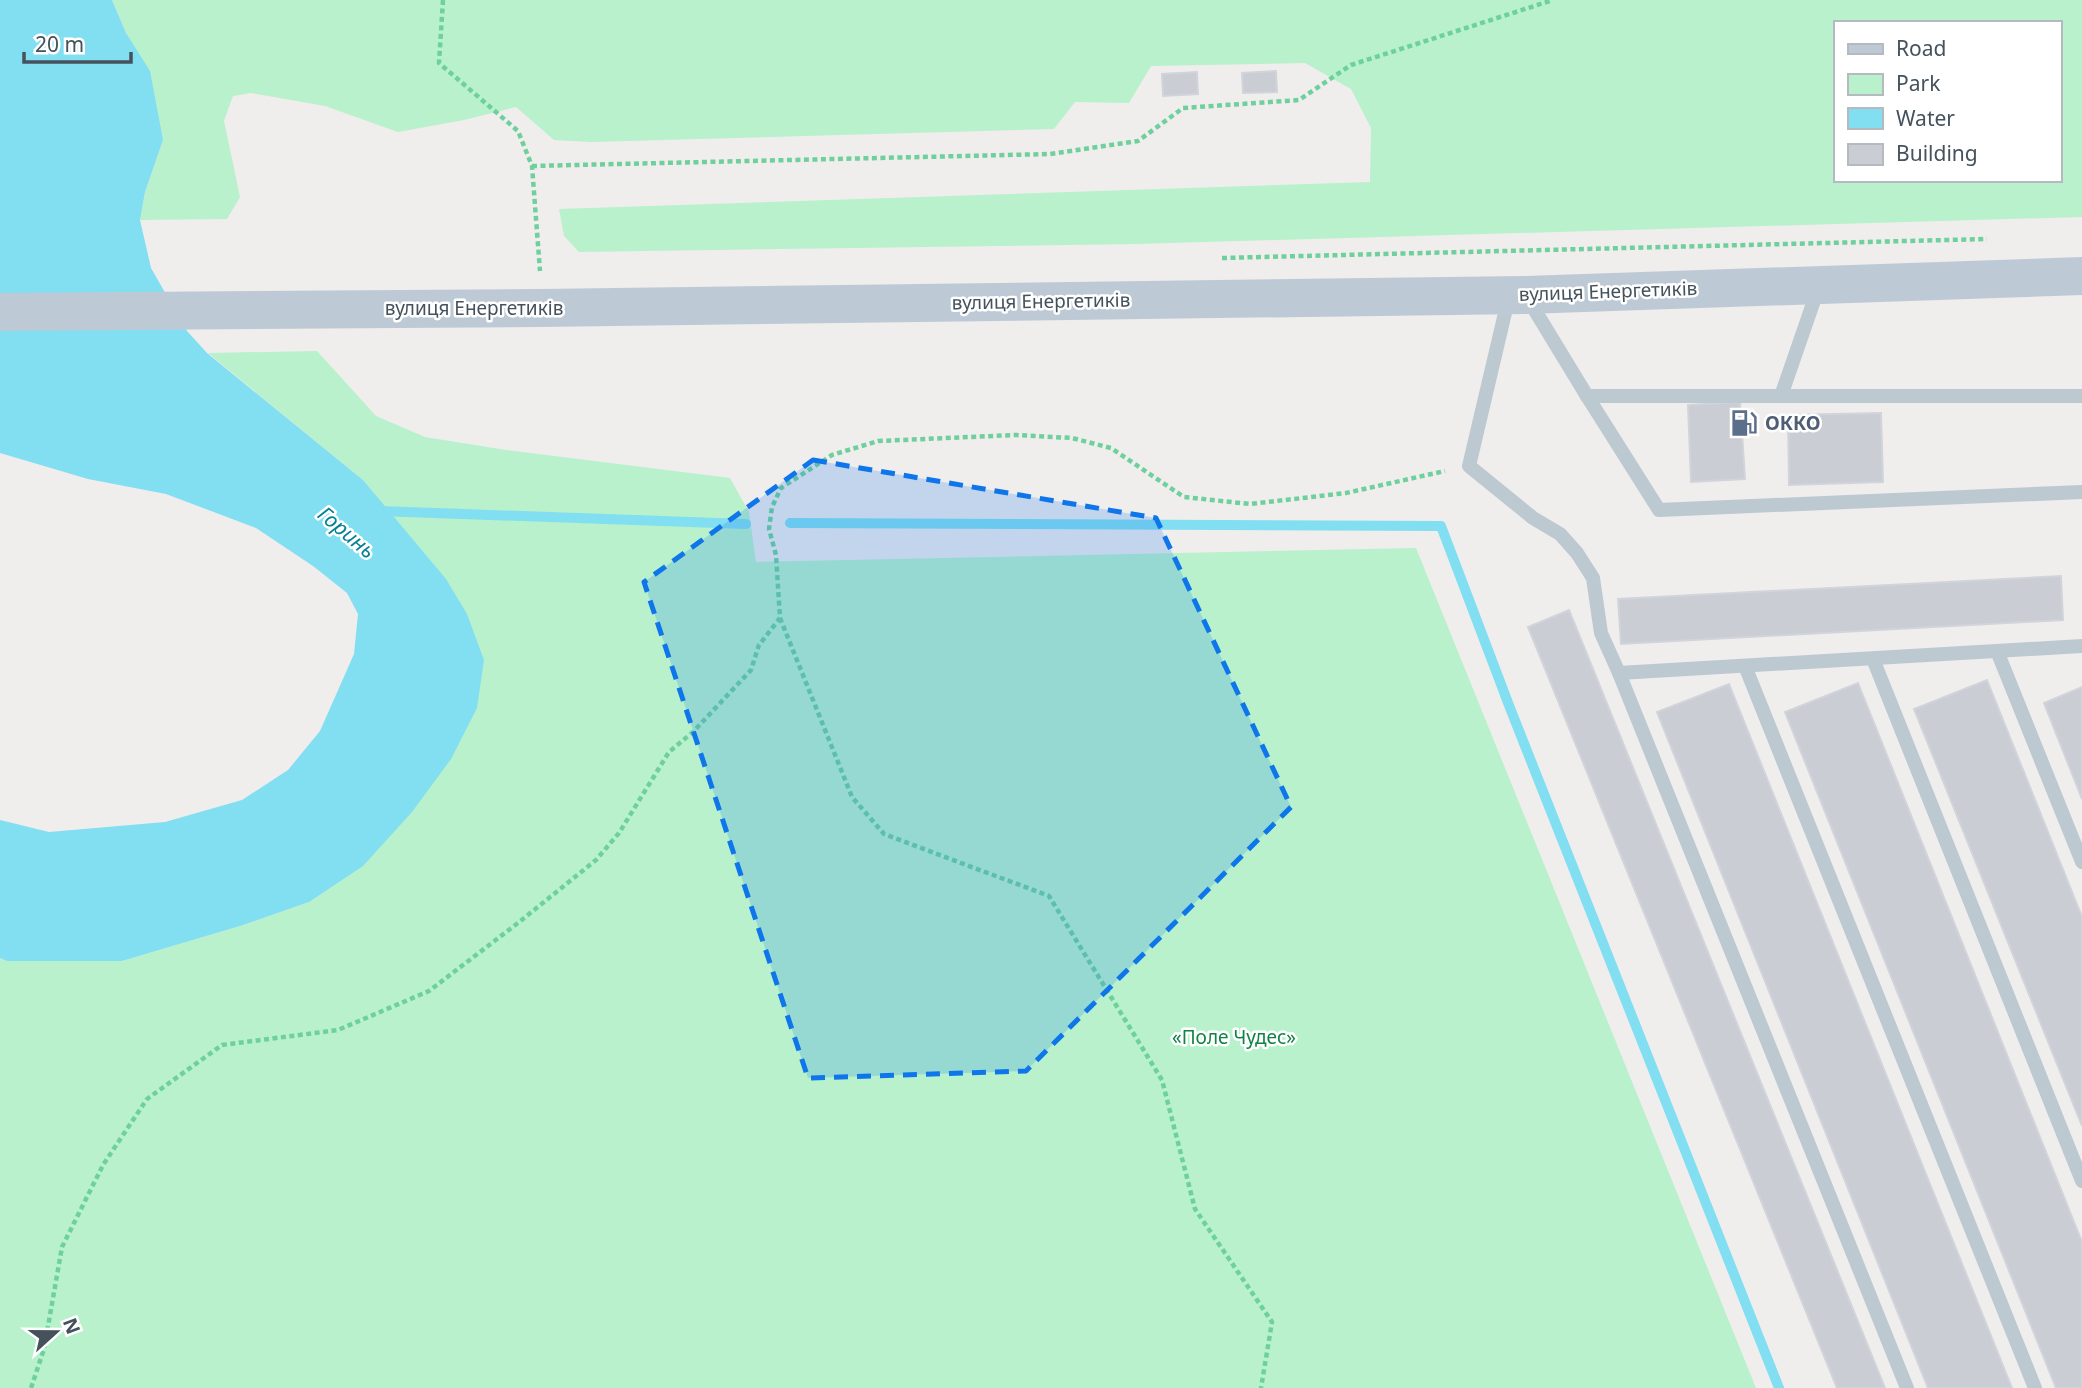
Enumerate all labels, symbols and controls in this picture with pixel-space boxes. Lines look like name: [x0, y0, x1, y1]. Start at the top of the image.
scale bar: [24, 21, 131, 65]
legend: [1834, 21, 2061, 182]
text: 20 m: [35, 30, 84, 58]
text: Road: [1896, 34, 1946, 62]
text: Park: [1896, 69, 1941, 97]
text: Water: [1896, 104, 1955, 132]
text: Building: [1896, 139, 1978, 167]
street label: вулиця Енергетиків: [1518, 275, 1698, 307]
street label: вулиця Енергетиків: [951, 286, 1131, 316]
street label: вулиця Енергетиків: [385, 295, 563, 321]
fuel station icon: ОККО: [1729, 408, 1759, 438]
place label: ОККО: [1765, 410, 1820, 436]
water label: Горинь: [312, 500, 382, 564]
park label: «Поле Чудес»: [1172, 1024, 1296, 1050]
north arrow: [21, 1297, 91, 1367]
text: N: [57, 1314, 87, 1338]

